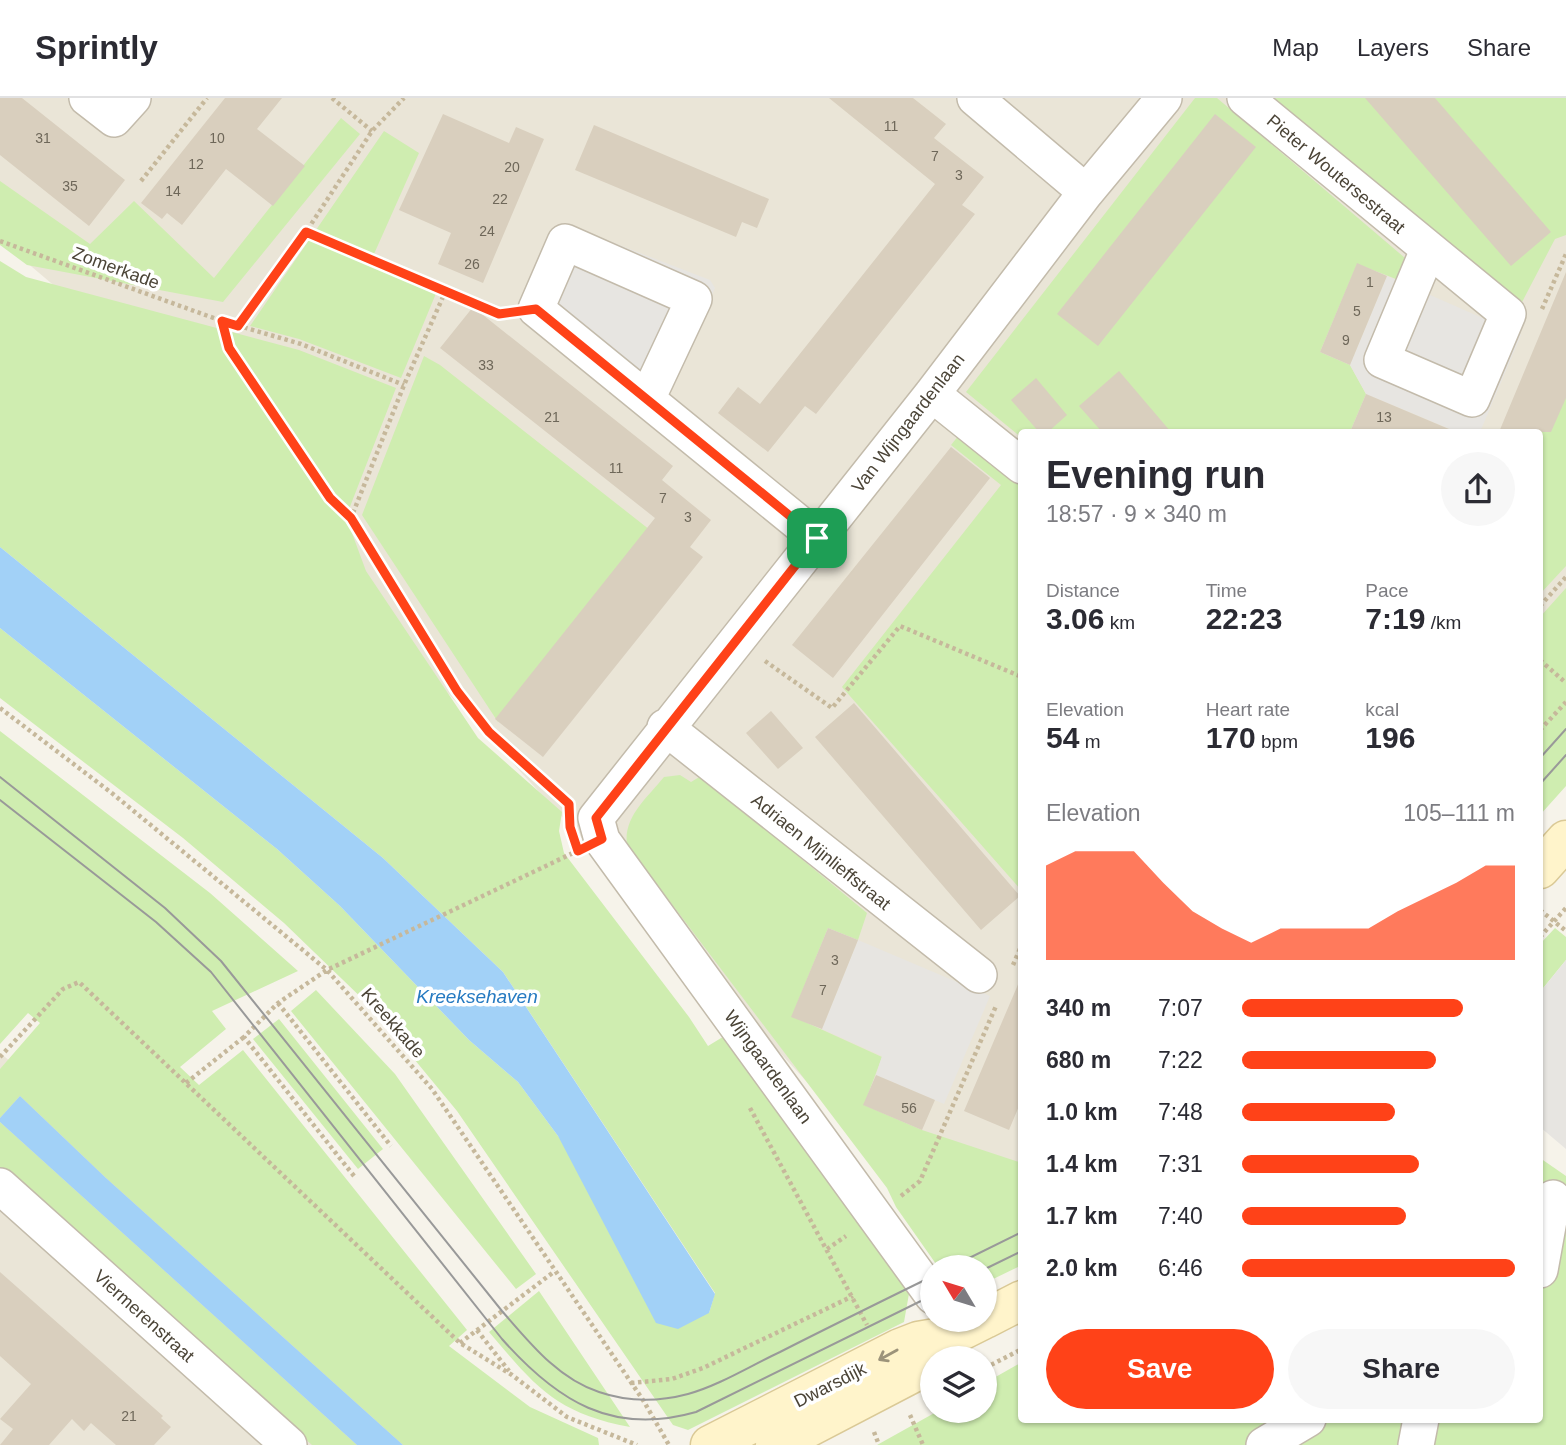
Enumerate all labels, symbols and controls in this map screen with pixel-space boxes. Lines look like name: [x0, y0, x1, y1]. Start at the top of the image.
text: Sprintly: [35, 29, 158, 66]
text: Map: [1272, 34, 1319, 61]
text: Layers: [1357, 34, 1429, 61]
text: Share: [1467, 34, 1531, 61]
street label: Pieter Woutersestraat: [1263, 110, 1409, 238]
house number: 11: [884, 118, 898, 134]
house number: 31: [35, 130, 51, 146]
house number: 10: [209, 130, 225, 146]
house number: 7: [931, 148, 939, 164]
house number: 12: [188, 156, 204, 172]
house number: 20: [504, 159, 520, 175]
house number: 3: [955, 167, 963, 183]
house number: 35: [62, 178, 78, 194]
house number: 14: [165, 183, 181, 199]
house number: 22: [492, 191, 508, 207]
house number: 24: [479, 223, 495, 239]
street label: Zomerkade: [70, 243, 162, 293]
house number: 26: [464, 256, 480, 272]
house number: 1: [1366, 274, 1374, 290]
house number: 5: [1353, 303, 1361, 319]
house number: 9: [1342, 332, 1350, 348]
street label: Van Wijngaardenlaan: [848, 350, 968, 496]
house number: 33: [478, 357, 494, 373]
house number: 21: [544, 409, 560, 425]
house number: 13: [1376, 409, 1392, 425]
button: share: [1441, 452, 1515, 526]
text: Evening run: [1046, 454, 1266, 496]
house number: 11: [609, 460, 623, 476]
house number: 7: [659, 490, 667, 506]
text: 18:57 · 9 × 340 m: [1046, 501, 1227, 527]
pin: [787, 508, 847, 568]
house number: 3: [684, 509, 692, 525]
icon: arrive: [798, 519, 836, 557]
text: Distance: [1046, 580, 1120, 601]
text: Time: [1206, 580, 1247, 601]
text: Pace: [1365, 580, 1409, 601]
text: 3.06: [1046, 602, 1104, 635]
text: 22:23: [1206, 602, 1282, 635]
text: 7:19: [1365, 602, 1425, 635]
text: km: [1104, 612, 1135, 633]
text: /km: [1425, 612, 1461, 633]
text: Elevation: [1046, 699, 1124, 720]
text: Heart rate: [1206, 699, 1290, 720]
text: kcal: [1365, 699, 1399, 720]
text: 54: [1046, 721, 1079, 754]
text: 170: [1206, 721, 1256, 754]
text: 196: [1365, 721, 1415, 754]
text: m: [1079, 731, 1100, 752]
text: bpm: [1256, 731, 1298, 752]
street label: Adriaen Mijnlieffstraat: [748, 790, 894, 914]
text: Elevation: [1046, 800, 1141, 826]
text: 105–111 m: [1403, 800, 1515, 826]
house number: 3: [831, 952, 839, 968]
house number: 7: [819, 982, 827, 998]
street label: Kreekkade: [357, 984, 429, 1062]
water label: Kreeksehaven: [416, 986, 538, 1007]
text: 340 m: [1046, 995, 1111, 1021]
text: 7:07: [1158, 995, 1203, 1021]
street label: Wijngaardenlaan: [720, 1006, 816, 1128]
text: 680 m: [1046, 1047, 1111, 1073]
text: 7:22: [1158, 1047, 1203, 1073]
text: 1.0 km: [1046, 1099, 1118, 1125]
text: 7:48: [1158, 1099, 1203, 1125]
house number: 56: [901, 1100, 917, 1116]
text: 1.4 km: [1046, 1151, 1118, 1177]
text: 7:31: [1158, 1151, 1203, 1177]
text: 1.7 km: [1046, 1203, 1118, 1229]
text: 7:40: [1158, 1203, 1203, 1229]
north arrow: [920, 1255, 998, 1332]
map controls: [920, 1255, 997, 1423]
text: 2.0 km: [1046, 1255, 1118, 1281]
text: 6:46: [1158, 1255, 1203, 1281]
street label: Viermerenstraat: [90, 1266, 198, 1366]
button: Save: [1046, 1329, 1274, 1409]
button: Share: [1288, 1329, 1515, 1409]
button: layers: [920, 1346, 997, 1423]
one-way arrow: [878, 1349, 899, 1362]
street label: Dwarsdijk: [791, 1358, 870, 1412]
house number: 21: [121, 1408, 137, 1424]

